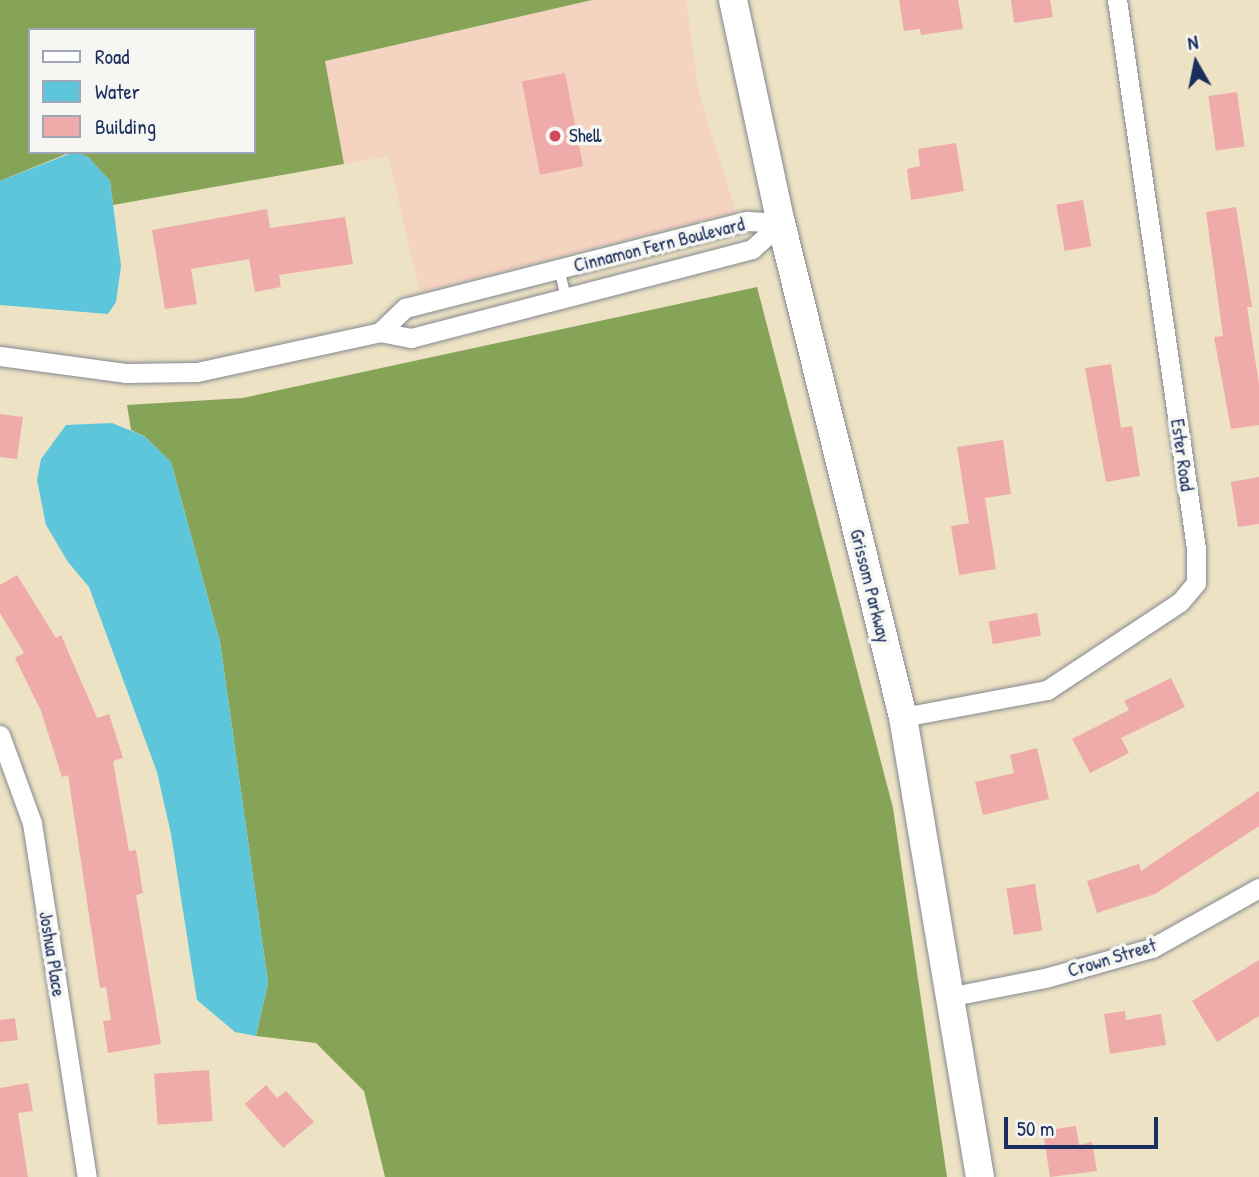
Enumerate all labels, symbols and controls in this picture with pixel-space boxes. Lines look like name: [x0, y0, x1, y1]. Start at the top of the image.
legend: [28, 28, 256, 154]
north arrow: [1161, 28, 1231, 98]
text: N: [1186, 29, 1200, 56]
text: Road: [95, 42, 129, 71]
text: Water: [95, 77, 140, 106]
text: Building: [95, 112, 156, 141]
place label: Shell: [569, 125, 601, 147]
marker: Shell: [547, 128, 563, 144]
street label: Cinnamon Fern Boulevard: [571, 213, 747, 277]
street label: Ester Road: [1166, 417, 1198, 493]
street label: Grissom Parkway: [845, 527, 895, 645]
street label: Joshua Place: [34, 910, 70, 998]
street label: Crown Street: [1065, 934, 1159, 982]
scale bar: [1007, 1104, 1161, 1148]
text: 50 m: [1017, 1114, 1054, 1143]

